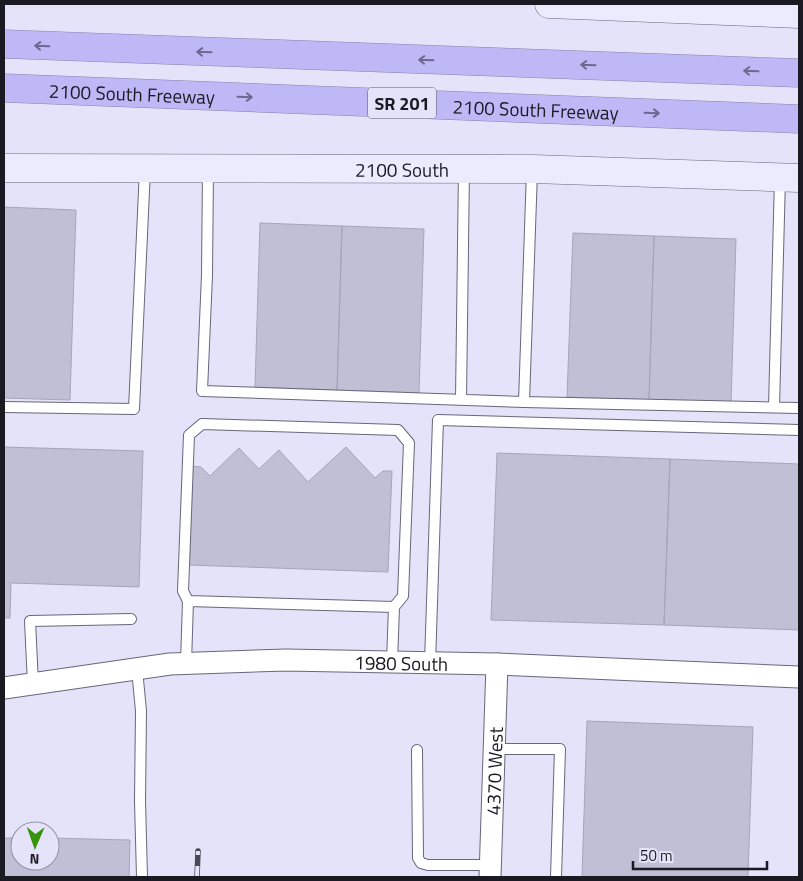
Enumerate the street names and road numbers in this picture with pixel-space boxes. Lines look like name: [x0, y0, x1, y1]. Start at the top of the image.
street label: 2100 South Freeway: [48, 75, 216, 111]
road number: SR 201: [368, 88, 436, 119]
street label: 2100 South Freeway: [452, 91, 619, 126]
street label: 2100 South: [355, 154, 449, 183]
street label: 1980 South: [354, 647, 448, 678]
street label: 4370 West: [478, 726, 509, 816]

